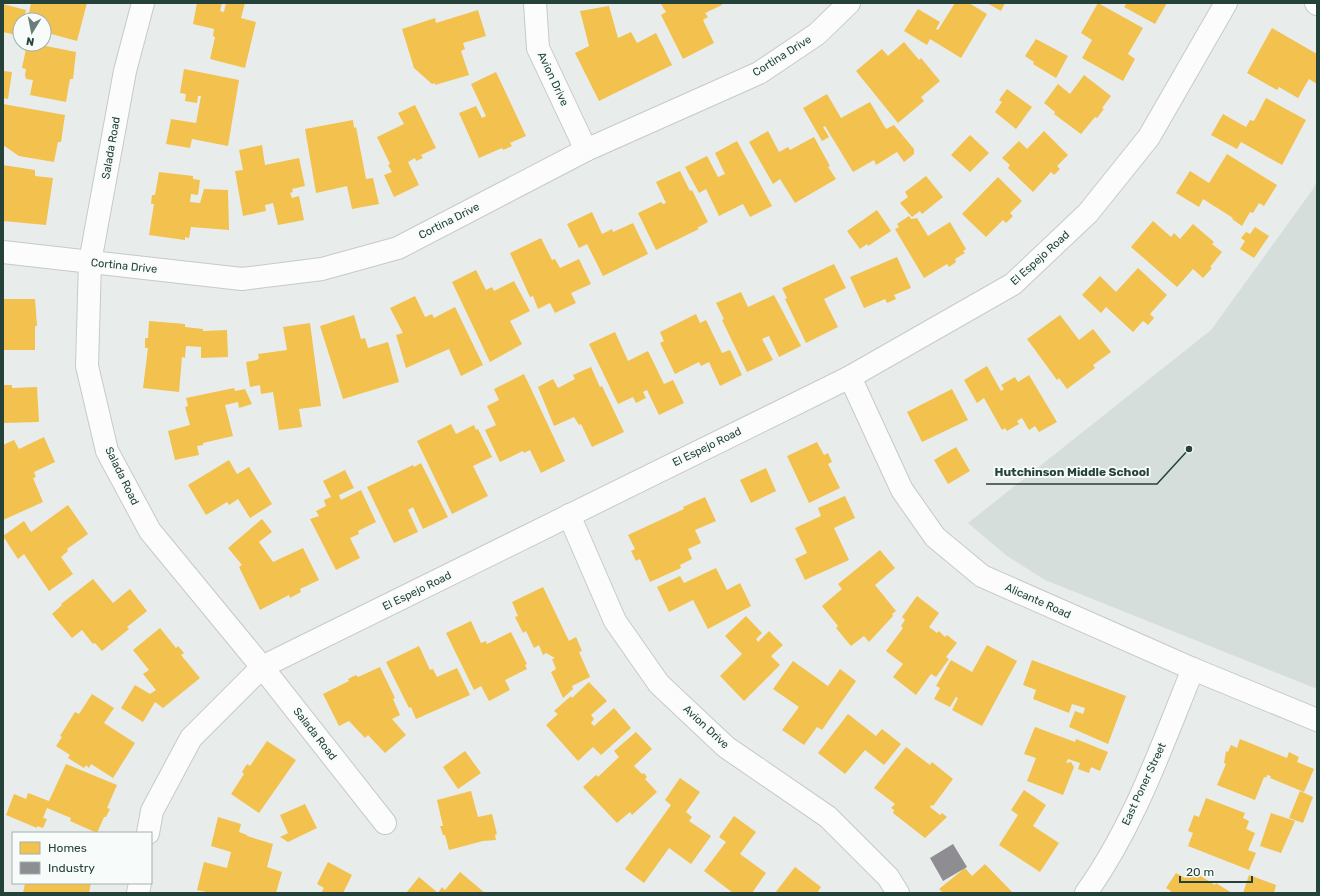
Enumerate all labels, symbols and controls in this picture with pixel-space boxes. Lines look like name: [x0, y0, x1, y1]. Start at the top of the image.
north arrow: [12, 12, 52, 52]
street label: Cortina Drive: [750, 33, 814, 79]
text: N: [25, 34, 35, 48]
street label: Avion Drive: [535, 50, 571, 108]
street label: Salada Road: [99, 116, 123, 180]
street label: Cortina Drive: [416, 200, 482, 242]
street label: El Espejo Road: [1008, 228, 1072, 288]
street label: Cortina Drive: [90, 256, 158, 276]
street label: El Espejo Road: [670, 425, 744, 469]
street label: Salada Road: [102, 445, 142, 507]
callout: Hutchinson Middle School: [986, 460, 1157, 484]
text: Hutchinson Middle School: [994, 465, 1150, 479]
street label: El Espejo Road: [380, 569, 454, 613]
street label: Alicante Road: [1003, 581, 1073, 621]
street label: Avion Drive: [680, 702, 732, 752]
street label: Salada Road: [290, 705, 340, 763]
street label: East Poner Street: [1119, 740, 1169, 827]
legend: [12, 832, 152, 884]
text: Homes: [48, 841, 87, 855]
scale bar: [1180, 858, 1252, 884]
text: Industry: [48, 861, 95, 875]
text: 20 m: [1186, 865, 1214, 879]

